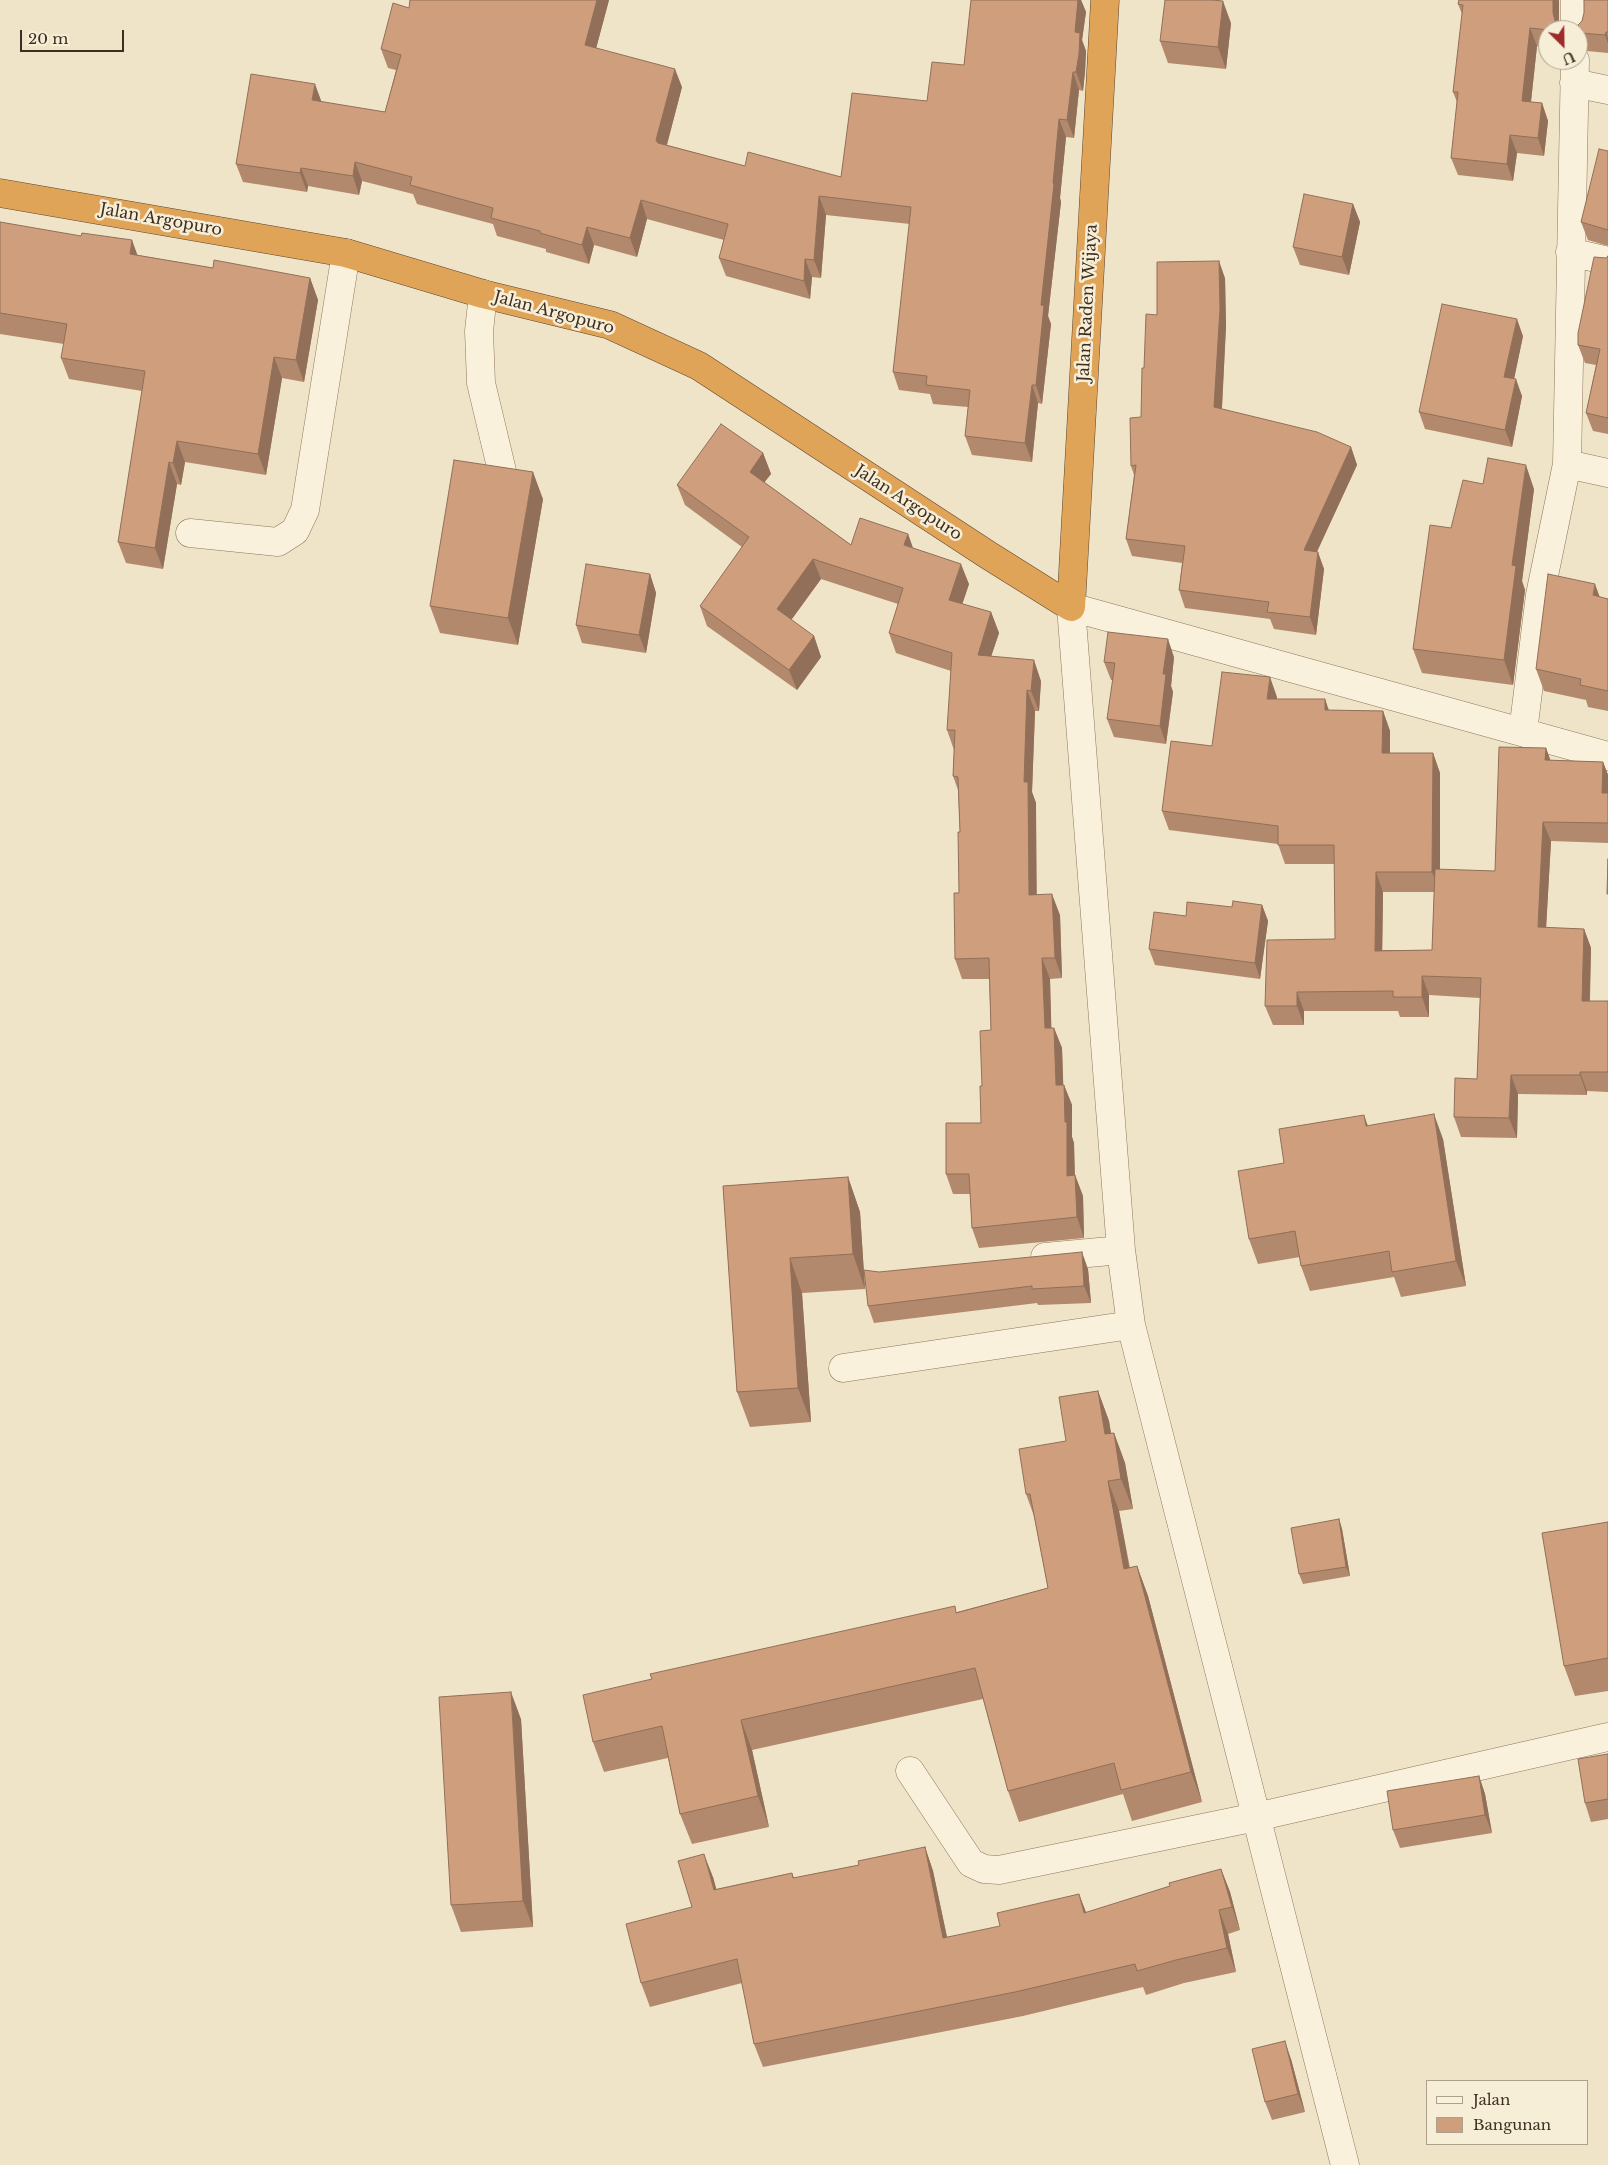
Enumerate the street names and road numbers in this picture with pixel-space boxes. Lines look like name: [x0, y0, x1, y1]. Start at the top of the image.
street label: Jalan Argopuro: [98, 200, 224, 240]
street label: Jalan Raden Wijaya: [1074, 224, 1102, 382]
street label: Jalan Argopuro: [492, 288, 616, 338]
street label: Jalan Argopuro: [851, 461, 965, 545]

